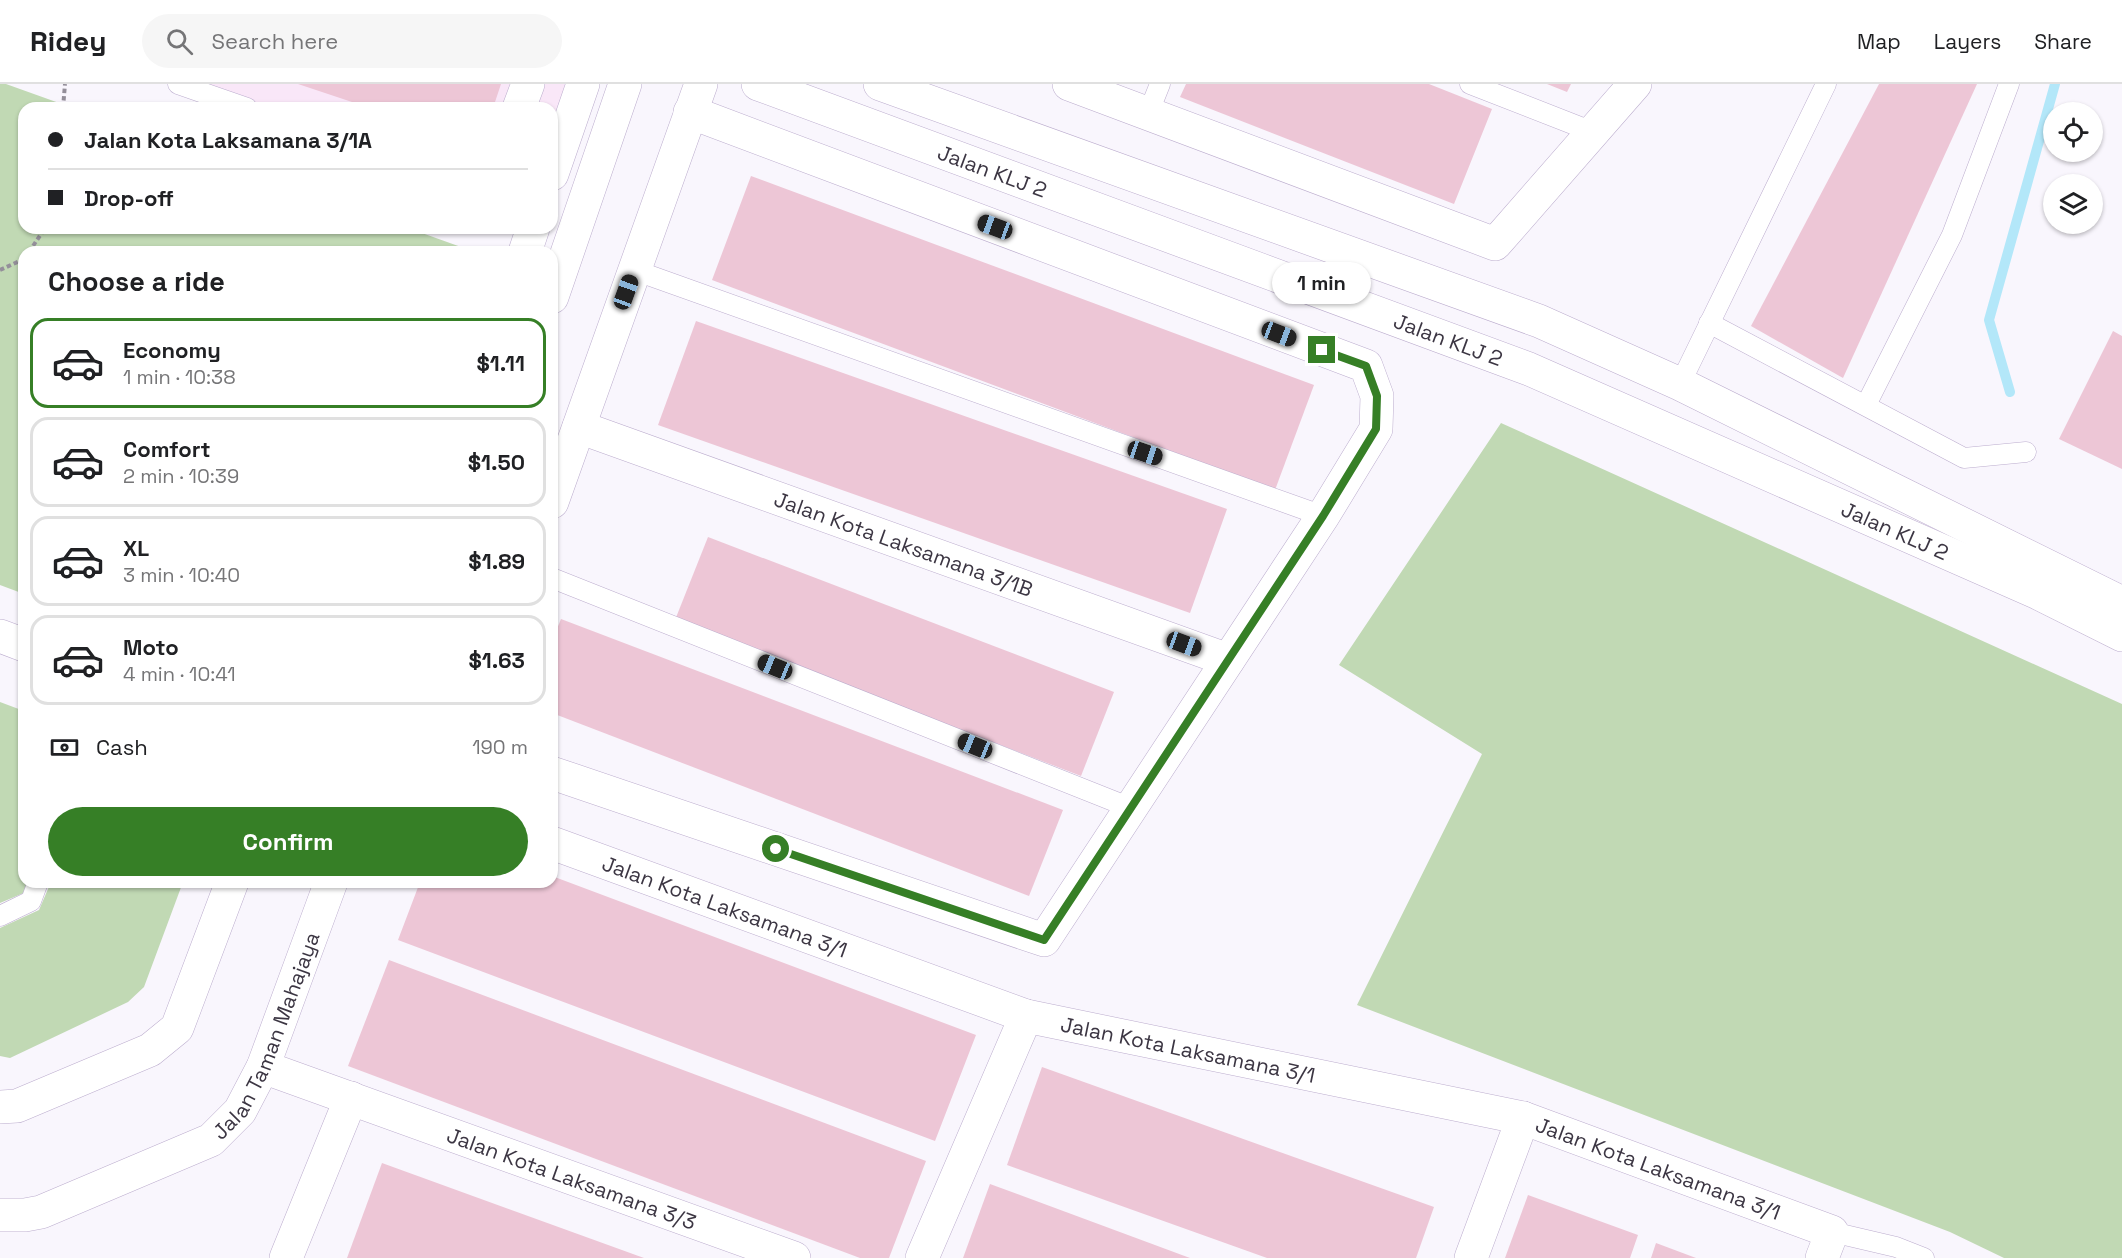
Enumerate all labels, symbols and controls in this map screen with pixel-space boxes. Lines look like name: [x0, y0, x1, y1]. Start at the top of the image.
search box: [142, 14, 562, 68]
text: Ridey: [30, 23, 106, 59]
icon: search: [163, 25, 196, 58]
text: Search here: [211, 27, 338, 55]
text: Map: [1857, 28, 1901, 55]
text: Layers: [1934, 28, 2001, 55]
text: Share: [2034, 28, 2092, 55]
map controls: [2043, 102, 2103, 234]
button: locate: [2043, 102, 2103, 162]
text: Jalan Kota Laksamana 3/1A: [84, 126, 372, 154]
street label: Jalan KLJ 2: [934, 138, 1051, 203]
button: layers: [2043, 174, 2103, 234]
text: Drop-off: [84, 184, 174, 212]
car: [975, 212, 1015, 242]
callout: 1 min: [1272, 263, 1372, 305]
text: Choose a ride: [48, 264, 225, 299]
text: 1 min: [1297, 270, 1346, 296]
car: [611, 272, 641, 312]
street label: Jalan KLJ 2: [1390, 307, 1507, 372]
car: [1259, 319, 1299, 349]
icon: car: [51, 336, 105, 390]
text: Economy: [123, 336, 221, 364]
route end: [1308, 336, 1335, 363]
text: $1.11: [476, 349, 525, 377]
text: 1 min · 10:38: [123, 364, 236, 390]
icon: car: [51, 435, 105, 489]
text: Comfort: [123, 435, 211, 463]
car: [1125, 439, 1165, 467]
text: $1.50: [468, 448, 525, 476]
text: 2 min · 10:39: [123, 463, 239, 489]
street label: Jalan Kota Laksamana 3/1B: [771, 485, 1037, 602]
street label: Jalan KLJ 2: [1837, 495, 1953, 566]
icon: car: [51, 534, 105, 588]
text: XL: [123, 534, 149, 562]
text: $1.89: [468, 547, 525, 575]
text: 3 min · 10:40: [123, 562, 240, 588]
car: [1164, 629, 1204, 659]
icon: car: [51, 633, 105, 687]
text: Moto: [123, 633, 179, 661]
text: $1.63: [468, 646, 525, 674]
car: [755, 652, 795, 682]
text: 4 min · 10:41: [123, 661, 236, 687]
icon: cash: [48, 731, 81, 764]
car: [955, 731, 995, 761]
text: Cash: [96, 733, 148, 761]
text: 190 m: [472, 734, 528, 760]
button: Confirm: [48, 807, 528, 876]
route start: [762, 835, 789, 862]
street label: Jalan Kota Laksamana 3/1: [599, 849, 851, 963]
street label: Jalan Taman Mahajaya: [206, 928, 325, 1145]
street label: Jalan Kota Laksamana 3/1: [1058, 1010, 1318, 1089]
street label: Jalan Kota Laksamana 3/1: [1532, 1110, 1784, 1225]
street label: Jalan Kota Laksamana 3/3: [443, 1121, 700, 1235]

